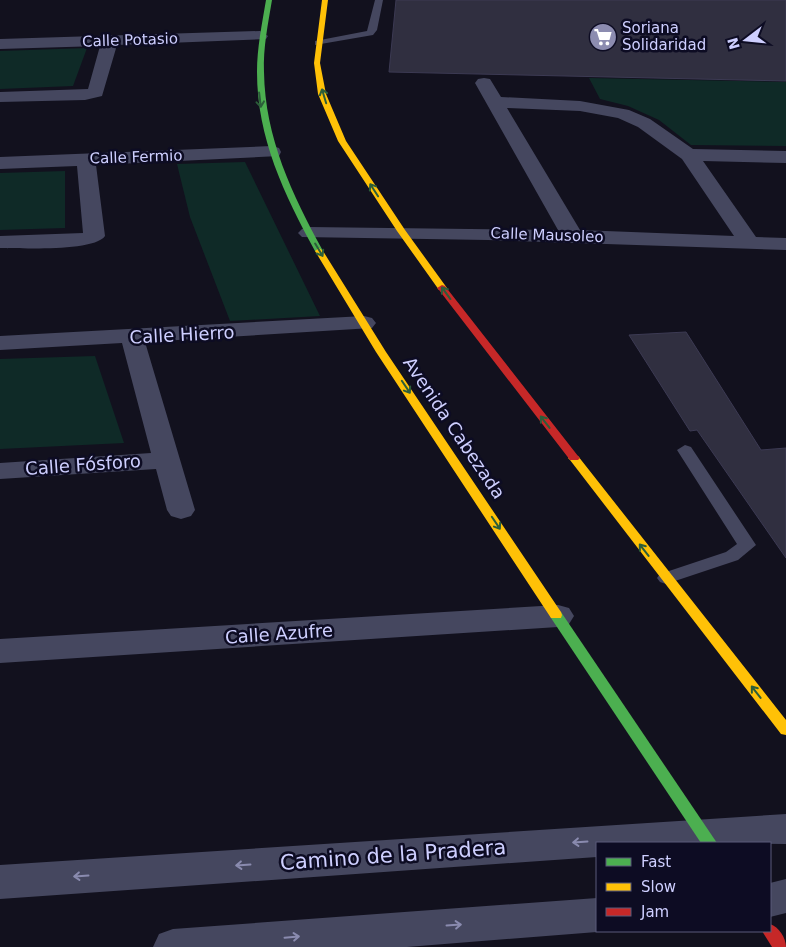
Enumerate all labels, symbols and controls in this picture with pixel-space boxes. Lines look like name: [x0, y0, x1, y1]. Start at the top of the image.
north arrow: [721, 15, 771, 65]
place label: Soriana Solidaridad: [622, 19, 706, 54]
supermarket icon: Soriana Solidaridad: [588, 22, 618, 52]
street label: Calle Potasio: [82, 29, 178, 51]
text: N: [724, 36, 743, 51]
one-way arrow: [318, 88, 328, 104]
one-way arrow: [255, 92, 265, 108]
street label: Calle Fermio: [89, 146, 183, 168]
one-way arrow: [369, 184, 379, 198]
street label: Calle Mausoleo: [490, 224, 604, 246]
one-way arrow: [314, 243, 325, 257]
one-way arrow: [441, 286, 451, 300]
street label: Calle Hierro: [129, 321, 235, 348]
street label: Avenida Cabezada: [399, 353, 510, 503]
one-way arrow: [401, 380, 411, 394]
one-way arrow: [540, 415, 550, 429]
street label: Calle Fósforo: [24, 450, 141, 479]
one-way arrow: [491, 515, 501, 529]
one-way arrow: [639, 544, 650, 557]
street label: Calle Azufre: [224, 619, 334, 648]
one-way arrow: [750, 686, 761, 699]
street label: Camino de la Pradera: [279, 835, 507, 875]
one-way arrow: [572, 838, 588, 847]
legend: [596, 842, 771, 932]
text: Fast: [641, 853, 671, 871]
one-way arrow: [236, 861, 252, 870]
one-way arrow: [74, 872, 90, 881]
text: Slow: [641, 878, 676, 896]
text: Jam: [640, 903, 669, 921]
one-way arrow: [445, 921, 461, 930]
one-way arrow: [283, 933, 299, 942]

